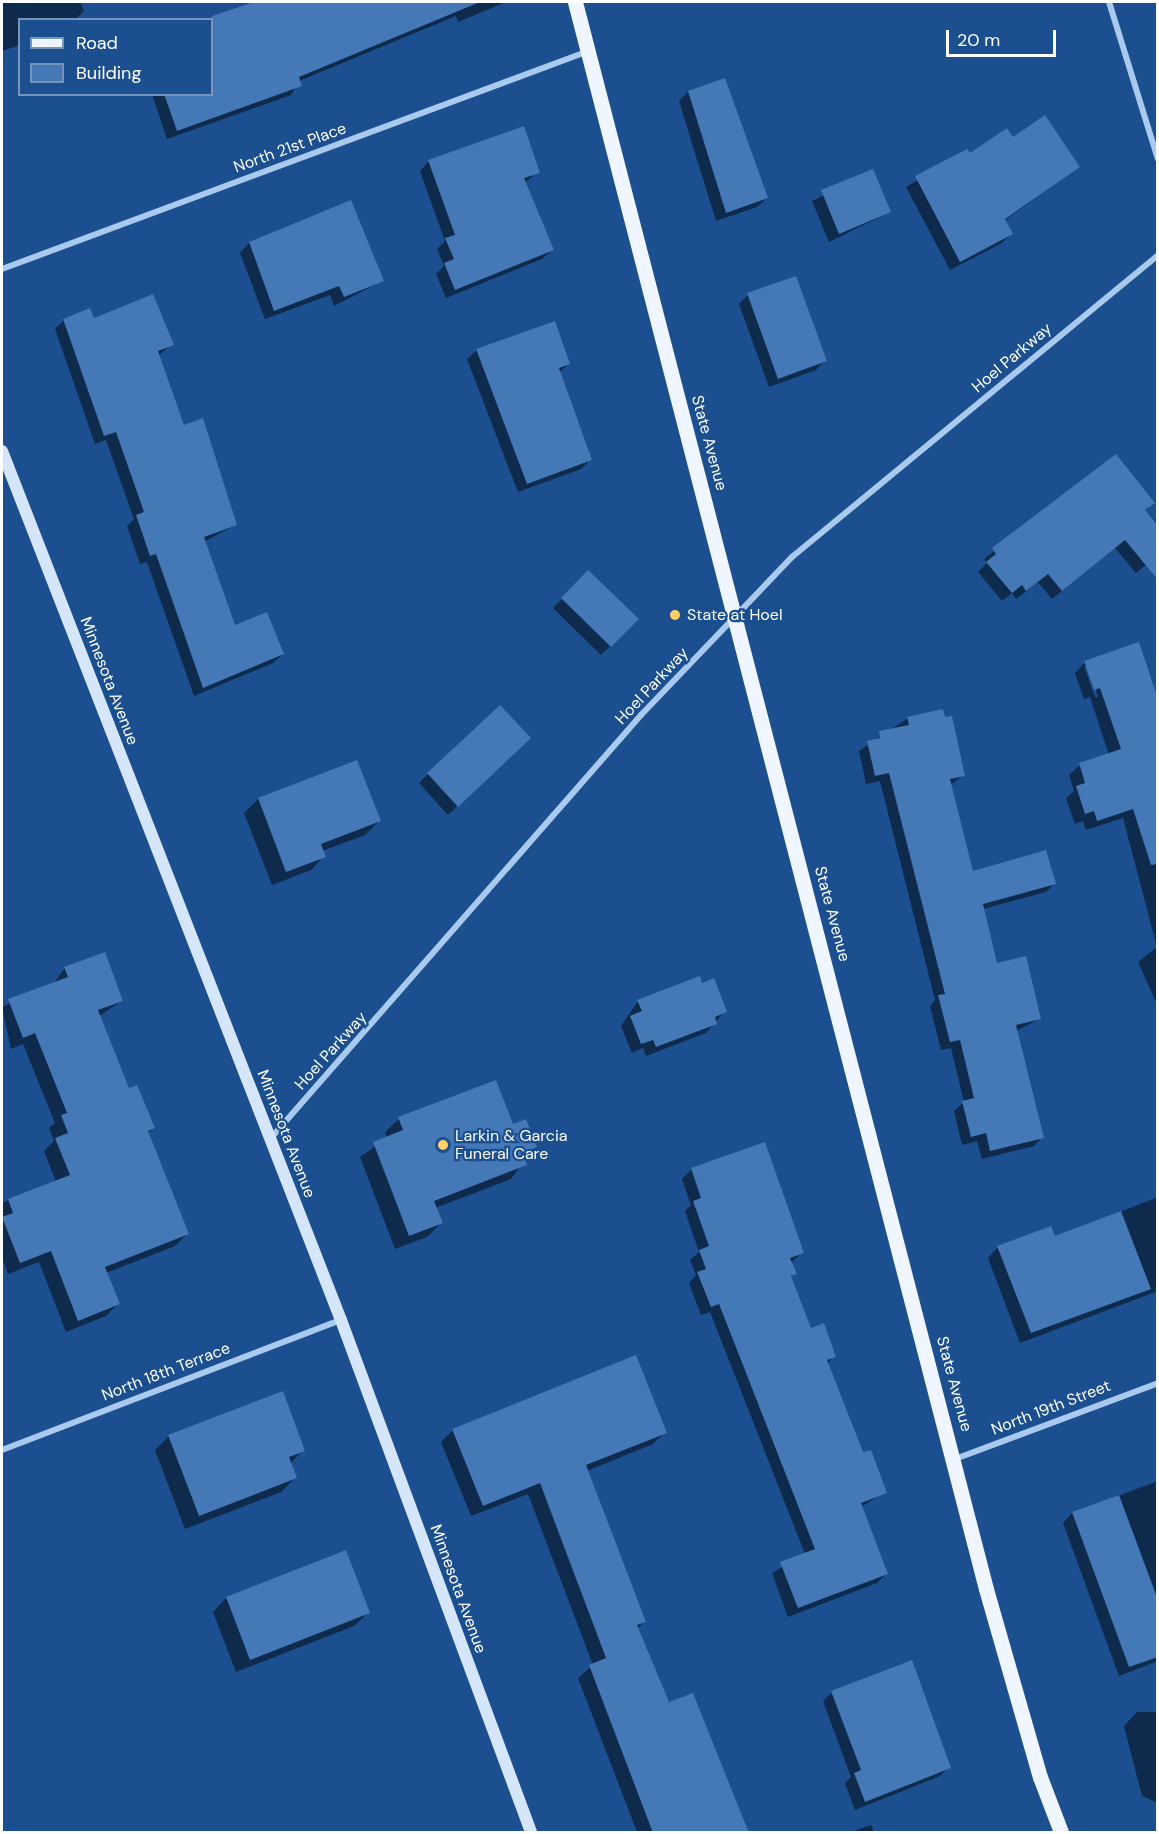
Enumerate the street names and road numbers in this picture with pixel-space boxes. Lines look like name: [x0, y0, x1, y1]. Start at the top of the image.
street label: North 21st Place: [231, 119, 349, 177]
street label: Hoel Parkway: [968, 319, 1056, 397]
street label: State Avenue: [687, 393, 731, 493]
street label: Minnesota Avenue: [76, 614, 142, 748]
street label: Hoel Parkway: [612, 644, 692, 728]
street label: State Avenue: [810, 864, 854, 964]
street label: Hoel Parkway: [291, 1008, 371, 1094]
street label: Minnesota Avenue: [253, 1067, 319, 1201]
street label: State Avenue: [932, 1334, 976, 1434]
street label: North 18th Terrace: [99, 1339, 233, 1405]
street label: North 19th Street: [989, 1376, 1113, 1440]
street label: Minnesota Avenue: [426, 1522, 490, 1656]

